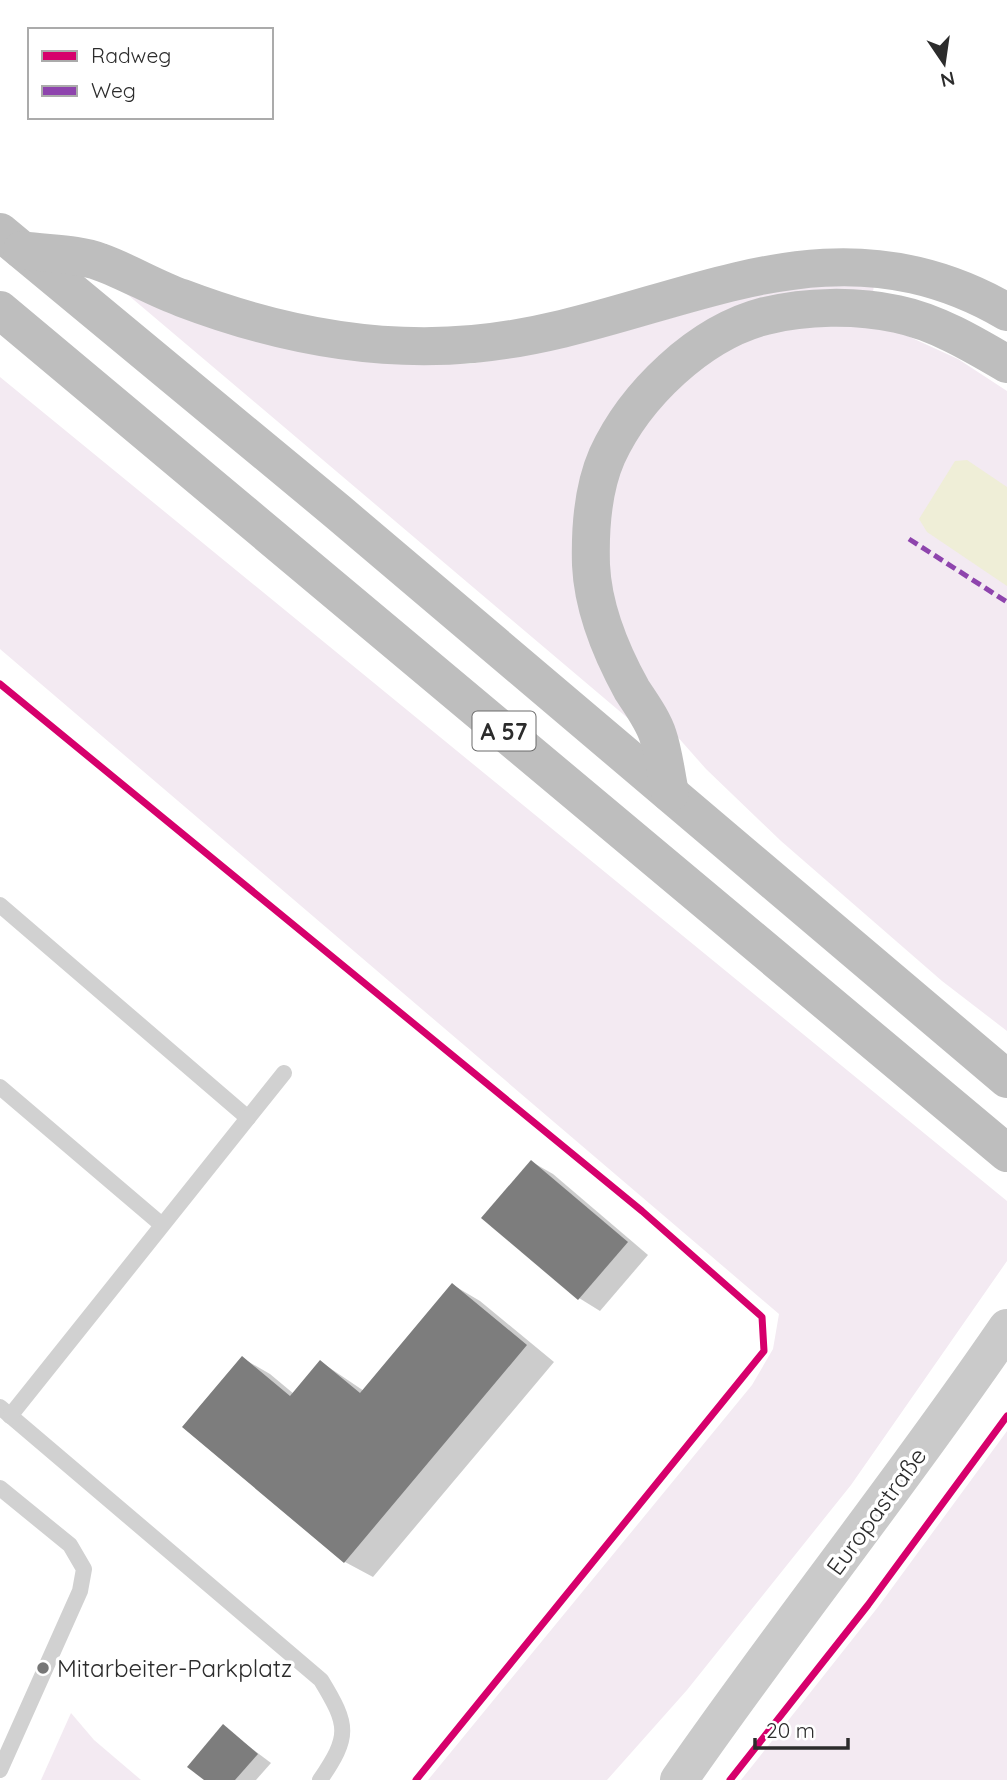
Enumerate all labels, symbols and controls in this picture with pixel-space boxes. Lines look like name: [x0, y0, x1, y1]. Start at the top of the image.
legend: [28, 28, 273, 119]
north arrow: [909, 28, 979, 98]
text: Radweg: [91, 42, 171, 68]
text: N: [938, 66, 957, 93]
text: Weg: [91, 77, 136, 103]
road number: A 57: [472, 712, 536, 750]
street label: Europastraße: [820, 1441, 932, 1581]
place label: Mitarbeiter-Parkplatz: [57, 1653, 292, 1683]
marker: Mitarbeiter-Parkplatz: [35, 1660, 51, 1676]
scale bar: [755, 1706, 848, 1750]
text: 20 m: [766, 1717, 815, 1743]

